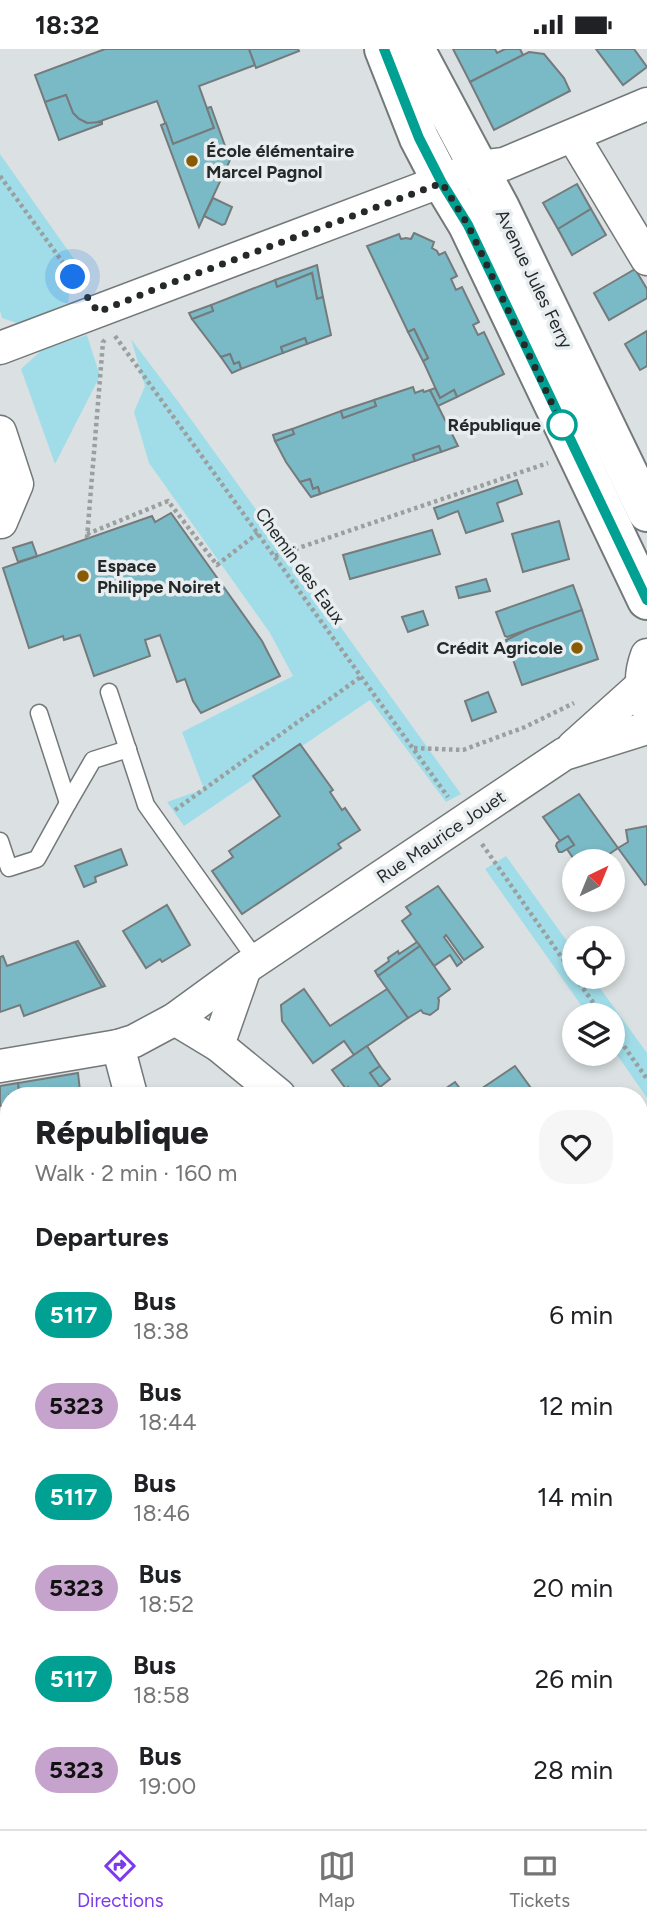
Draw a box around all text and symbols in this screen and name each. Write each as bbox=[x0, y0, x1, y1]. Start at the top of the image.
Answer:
text: 18:32 bbox=[35, 9, 99, 41]
place label: École élémentaire Marcel Pagnol bbox=[206, 140, 354, 183]
marker: École élémentaire Marcel Pagnol bbox=[184, 153, 200, 169]
street label: Avenue Jules Ferry bbox=[491, 206, 578, 353]
your location bbox=[55, 259, 90, 294]
marker: République bbox=[547, 410, 577, 440]
place label: République bbox=[448, 414, 541, 436]
street label: Chemin des Eaux bbox=[250, 504, 350, 629]
place label: Espace Philippe Noiret bbox=[97, 555, 221, 598]
marker: Espace Philippe Noiret bbox=[75, 568, 91, 584]
place label: Crédit Agricole bbox=[436, 637, 563, 659]
marker: Crédit Agricole bbox=[569, 640, 585, 656]
street label: Rue Maurice Jouet bbox=[372, 786, 510, 888]
north arrow bbox=[562, 849, 625, 912]
map controls bbox=[562, 849, 625, 1066]
button: locate bbox=[562, 926, 625, 989]
button: layers bbox=[562, 1003, 625, 1066]
button: heart bbox=[539, 1110, 613, 1184]
text: République bbox=[35, 1113, 209, 1152]
text: Walk · 2 min · 160 m bbox=[35, 1159, 237, 1187]
text: Departures bbox=[35, 1221, 169, 1253]
text: Bus bbox=[133, 1285, 176, 1317]
text: 6 min bbox=[549, 1299, 613, 1331]
text: 5117 bbox=[50, 1300, 97, 1329]
text: 18:38 bbox=[133, 1317, 189, 1345]
text: Bus bbox=[139, 1376, 181, 1408]
text: 12 min bbox=[539, 1390, 613, 1422]
text: 5323 bbox=[49, 1391, 104, 1420]
text: 18:44 bbox=[139, 1408, 197, 1436]
text: Bus bbox=[133, 1467, 176, 1499]
text: 14 min bbox=[537, 1481, 613, 1513]
text: 5117 bbox=[50, 1482, 97, 1511]
text: 18:46 bbox=[133, 1499, 190, 1527]
text: Bus bbox=[139, 1558, 181, 1590]
text: 20 min bbox=[533, 1572, 613, 1604]
text: 5323 bbox=[49, 1573, 104, 1602]
text: 18:52 bbox=[139, 1590, 194, 1618]
text: Bus bbox=[133, 1649, 176, 1681]
text: 26 min bbox=[535, 1663, 613, 1695]
text: 5117 bbox=[50, 1664, 97, 1693]
text: 18:58 bbox=[133, 1681, 190, 1709]
text: Bus bbox=[139, 1740, 181, 1772]
text: 28 min bbox=[533, 1754, 613, 1786]
text: 5323 bbox=[49, 1755, 104, 1784]
text: 19:00 bbox=[139, 1772, 196, 1800]
tab: Directions bbox=[77, 1847, 164, 1912]
tab: Map bbox=[318, 1847, 356, 1912]
tab: Tickets bbox=[509, 1847, 570, 1912]

